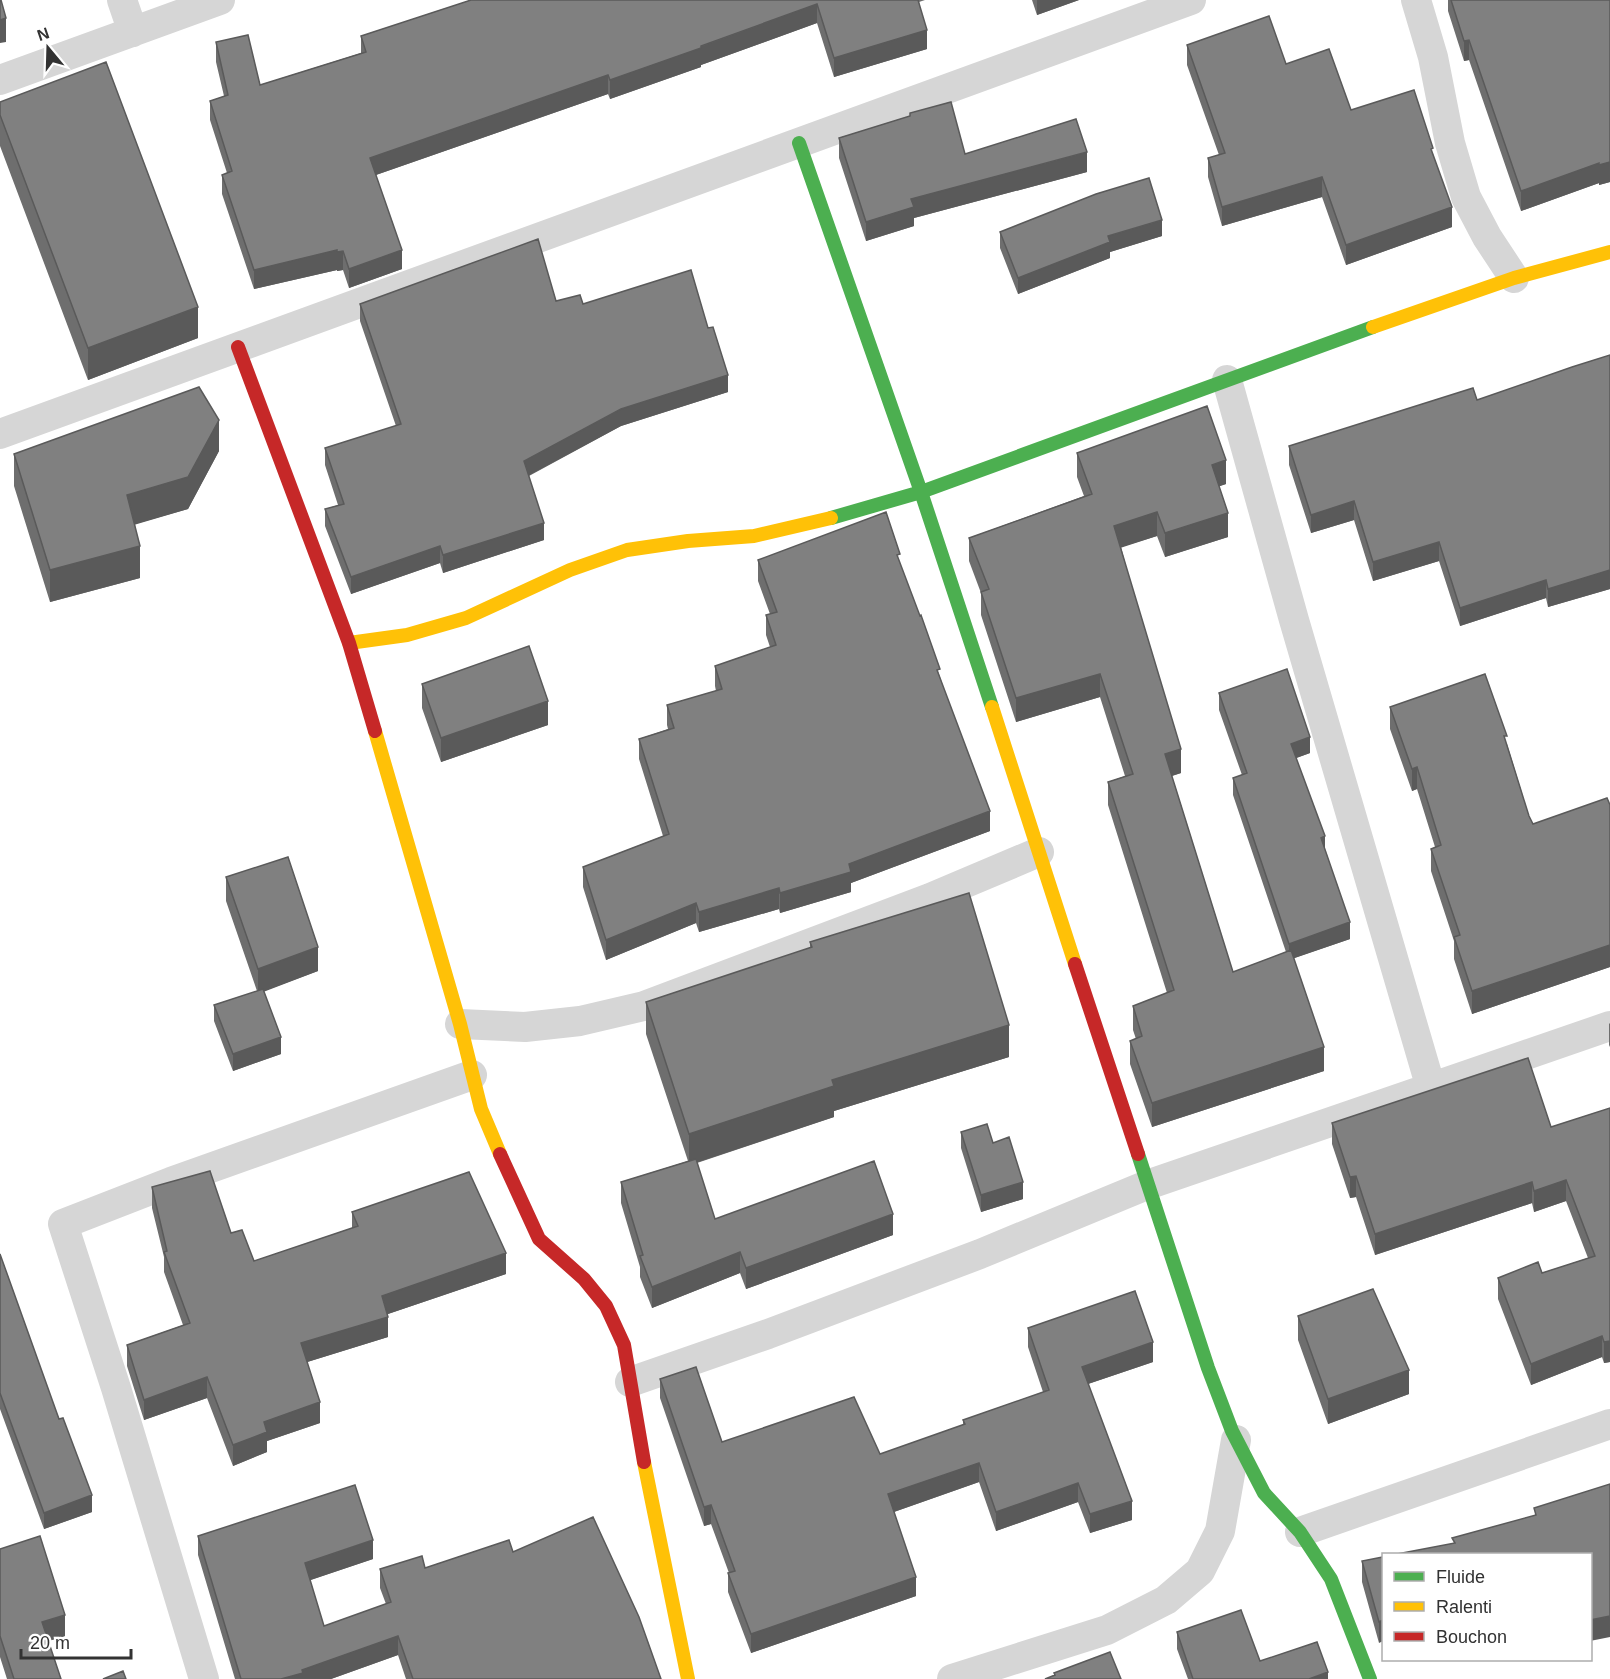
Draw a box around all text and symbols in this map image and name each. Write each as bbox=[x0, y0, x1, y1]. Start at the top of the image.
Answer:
north arrow bbox=[18, 18, 78, 78]
text: N bbox=[35, 24, 52, 44]
legend bbox=[1382, 1553, 1592, 1661]
text: Fluide bbox=[1436, 1567, 1485, 1587]
text: Ralenti bbox=[1436, 1597, 1492, 1617]
scale bar bbox=[21, 1622, 130, 1660]
text: Bouchon bbox=[1436, 1627, 1507, 1647]
text: 20 m bbox=[30, 1633, 70, 1653]

